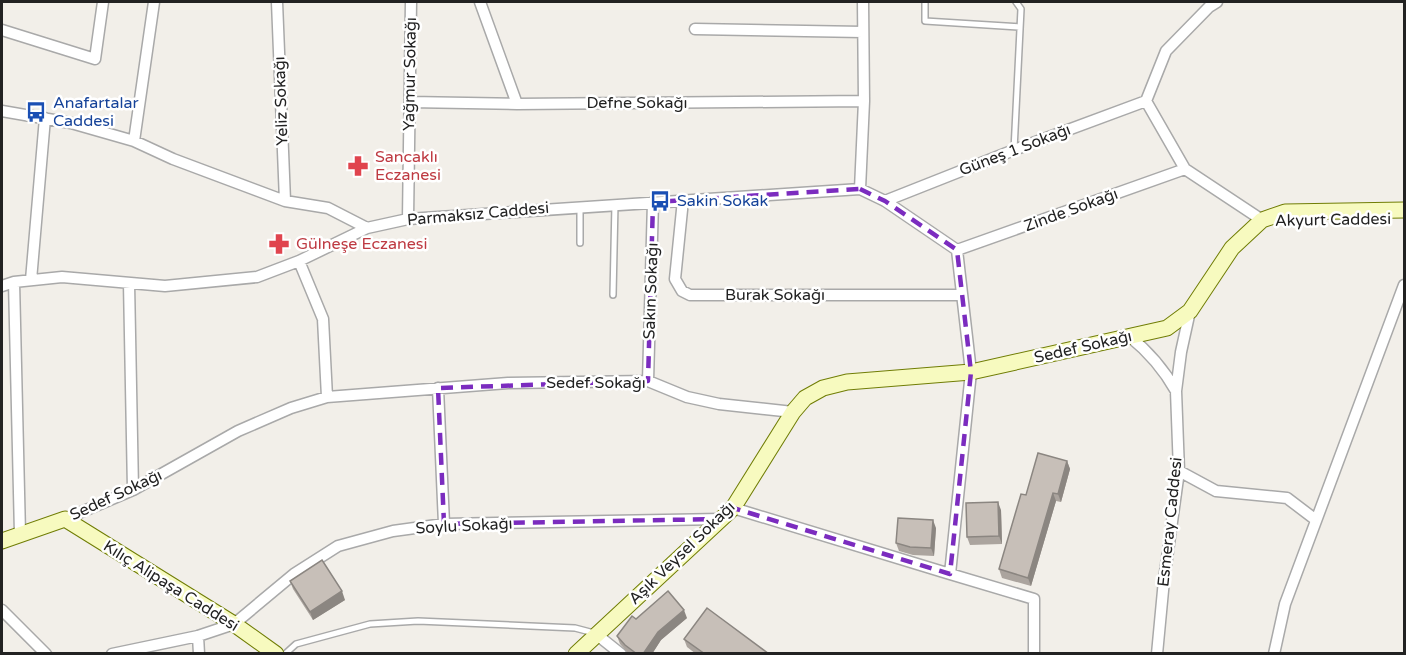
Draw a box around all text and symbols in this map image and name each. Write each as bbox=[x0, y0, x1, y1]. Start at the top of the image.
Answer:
street label: Yağmur Sokağı bbox=[399, 17, 421, 131]
street label: Yeliz Sokağı bbox=[269, 56, 293, 146]
place label: Anafartalar Caddesi bbox=[53, 93, 139, 131]
street label: Defne Sokağı bbox=[586, 93, 688, 113]
bus stop icon: Anafartalar Caddesi bbox=[24, 100, 48, 124]
street label: Güneş 1 Sokağı bbox=[956, 120, 1074, 180]
place label: Sancaklı Eczanesi bbox=[375, 147, 441, 185]
pharmacy icon: Sancaklı Eczanesi bbox=[346, 154, 370, 178]
street label: Zinde Sokağı bbox=[1021, 184, 1121, 236]
bus stop icon: Sakin Sokak bbox=[648, 189, 672, 213]
place label: Sakin Sokak bbox=[677, 191, 769, 211]
street label: Parmaksız Caddesi bbox=[406, 198, 550, 230]
street label: Akyurt Caddesi bbox=[1275, 209, 1391, 231]
pharmacy icon: Gülneşe Eczanesi bbox=[267, 232, 291, 256]
place label: Gülneşe Eczanesi bbox=[296, 234, 427, 254]
street label: Sakın Sokağı bbox=[639, 242, 663, 340]
street label: Burak Sokağı bbox=[725, 285, 825, 305]
street label: Sedef Sokağı bbox=[1032, 326, 1134, 368]
street label: Sedef Sokağı bbox=[546, 373, 646, 393]
street label: Esmeray Caddesi bbox=[1153, 456, 1187, 588]
street label: Sedef Sokağı bbox=[67, 465, 165, 525]
street label: Aşık Veysel Sokağı bbox=[625, 497, 739, 609]
street label: Soylu Sokağı bbox=[415, 513, 513, 539]
street label: Kılıç Alipaşa Caddesi bbox=[100, 536, 242, 636]

